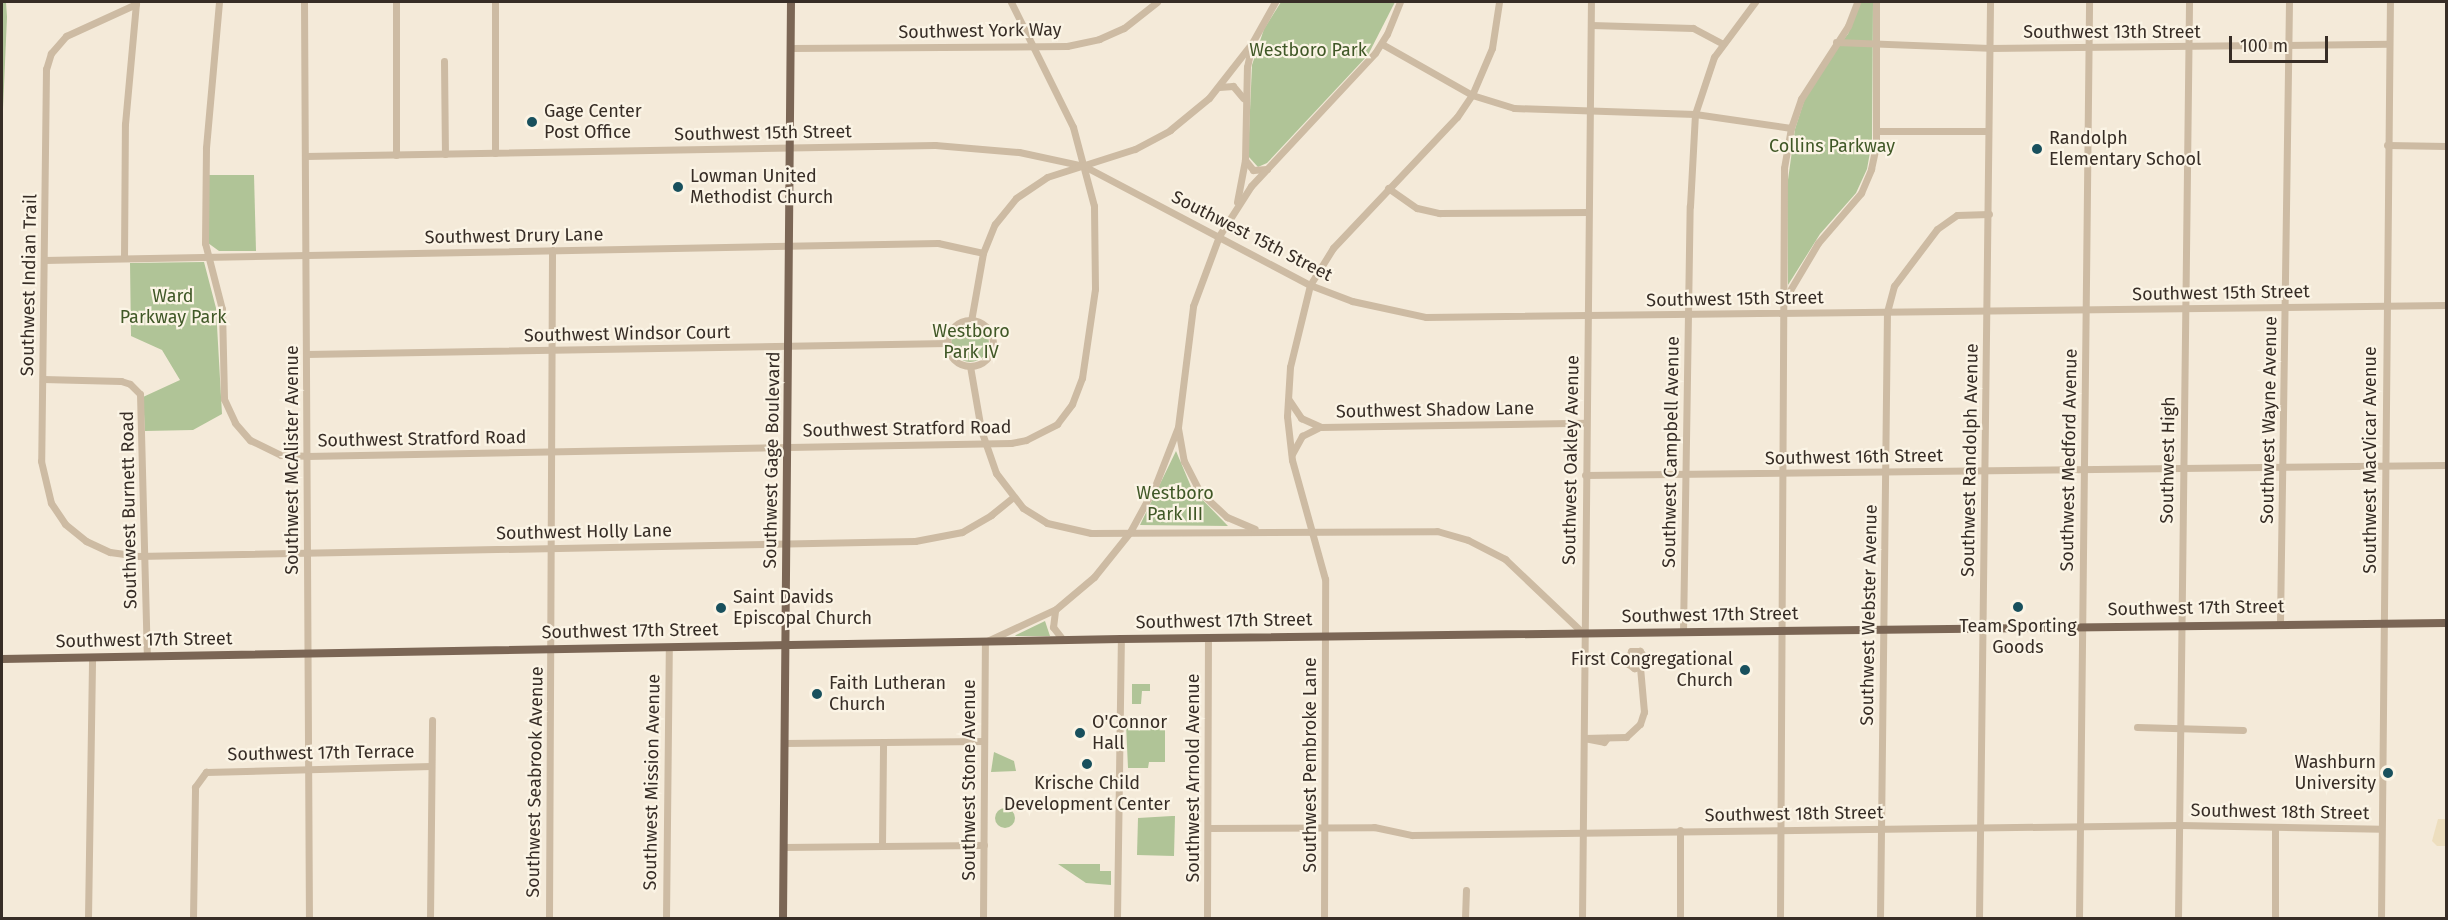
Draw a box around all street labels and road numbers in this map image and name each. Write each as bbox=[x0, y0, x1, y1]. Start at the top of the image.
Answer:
street label: Southwest York Way bbox=[898, 19, 1062, 43]
street label: Southwest 13th Street bbox=[2023, 21, 2201, 43]
street label: Southwest 15th Street bbox=[674, 121, 852, 145]
street label: Southwest 15th Street bbox=[1168, 186, 1336, 286]
street label: Southwest Indian Trail bbox=[17, 194, 41, 376]
street label: Southwest Drury Lane bbox=[424, 224, 604, 248]
street label: Southwest 15th Street bbox=[2132, 281, 2310, 305]
street label: Southwest 15th Street bbox=[1646, 287, 1824, 311]
street label: Southwest Wayne Avenue bbox=[2256, 316, 2282, 524]
street label: Southwest Windsor Court bbox=[524, 321, 730, 347]
street label: Southwest Campbell Avenue bbox=[1658, 336, 1684, 568]
street label: Southwest Randolph Avenue bbox=[1957, 343, 1983, 577]
street label: Southwest McAlister Avenue bbox=[281, 345, 303, 575]
street label: Southwest MacVicar Avenue bbox=[2359, 346, 2381, 574]
street label: Southwest Medford Avenue bbox=[2056, 348, 2082, 572]
street label: Southwest Gage Boulevard bbox=[759, 351, 785, 569]
street label: Southwest Oakley Avenue bbox=[1558, 355, 1584, 565]
street label: Southwest High bbox=[2156, 396, 2180, 524]
street label: Southwest Shadow Lane bbox=[1336, 397, 1534, 423]
street label: Southwest Burnett Road bbox=[116, 411, 142, 609]
street label: Southwest Stratford Road bbox=[802, 416, 1012, 442]
street label: Southwest Stratford Road bbox=[317, 426, 527, 452]
street label: Southwest 16th Street bbox=[1765, 445, 1943, 469]
street label: Southwest Webster Avenue bbox=[1856, 504, 1882, 726]
street label: Southwest Holly Lane bbox=[496, 520, 672, 544]
street label: Southwest 17th Street bbox=[2107, 596, 2285, 620]
street label: Southwest 17th Street bbox=[1621, 603, 1799, 627]
street label: Southwest 17th Street bbox=[1135, 609, 1313, 633]
street label: Southwest 17th Street bbox=[541, 619, 719, 643]
street label: Southwest 17th Street bbox=[55, 628, 233, 652]
street label: Southwest Pembroke Lane bbox=[1299, 657, 1321, 873]
street label: Southwest Seabrook Avenue bbox=[522, 666, 548, 898]
street label: Southwest Arnold Avenue bbox=[1182, 673, 1204, 883]
street label: Southwest Mission Avenue bbox=[639, 674, 665, 890]
street label: Southwest Stone Avenue bbox=[958, 679, 980, 881]
street label: Southwest 17th Terrace bbox=[227, 741, 415, 765]
street label: Southwest 18th Street bbox=[2191, 800, 2369, 824]
street label: Southwest 18th Street bbox=[1705, 802, 1883, 826]

